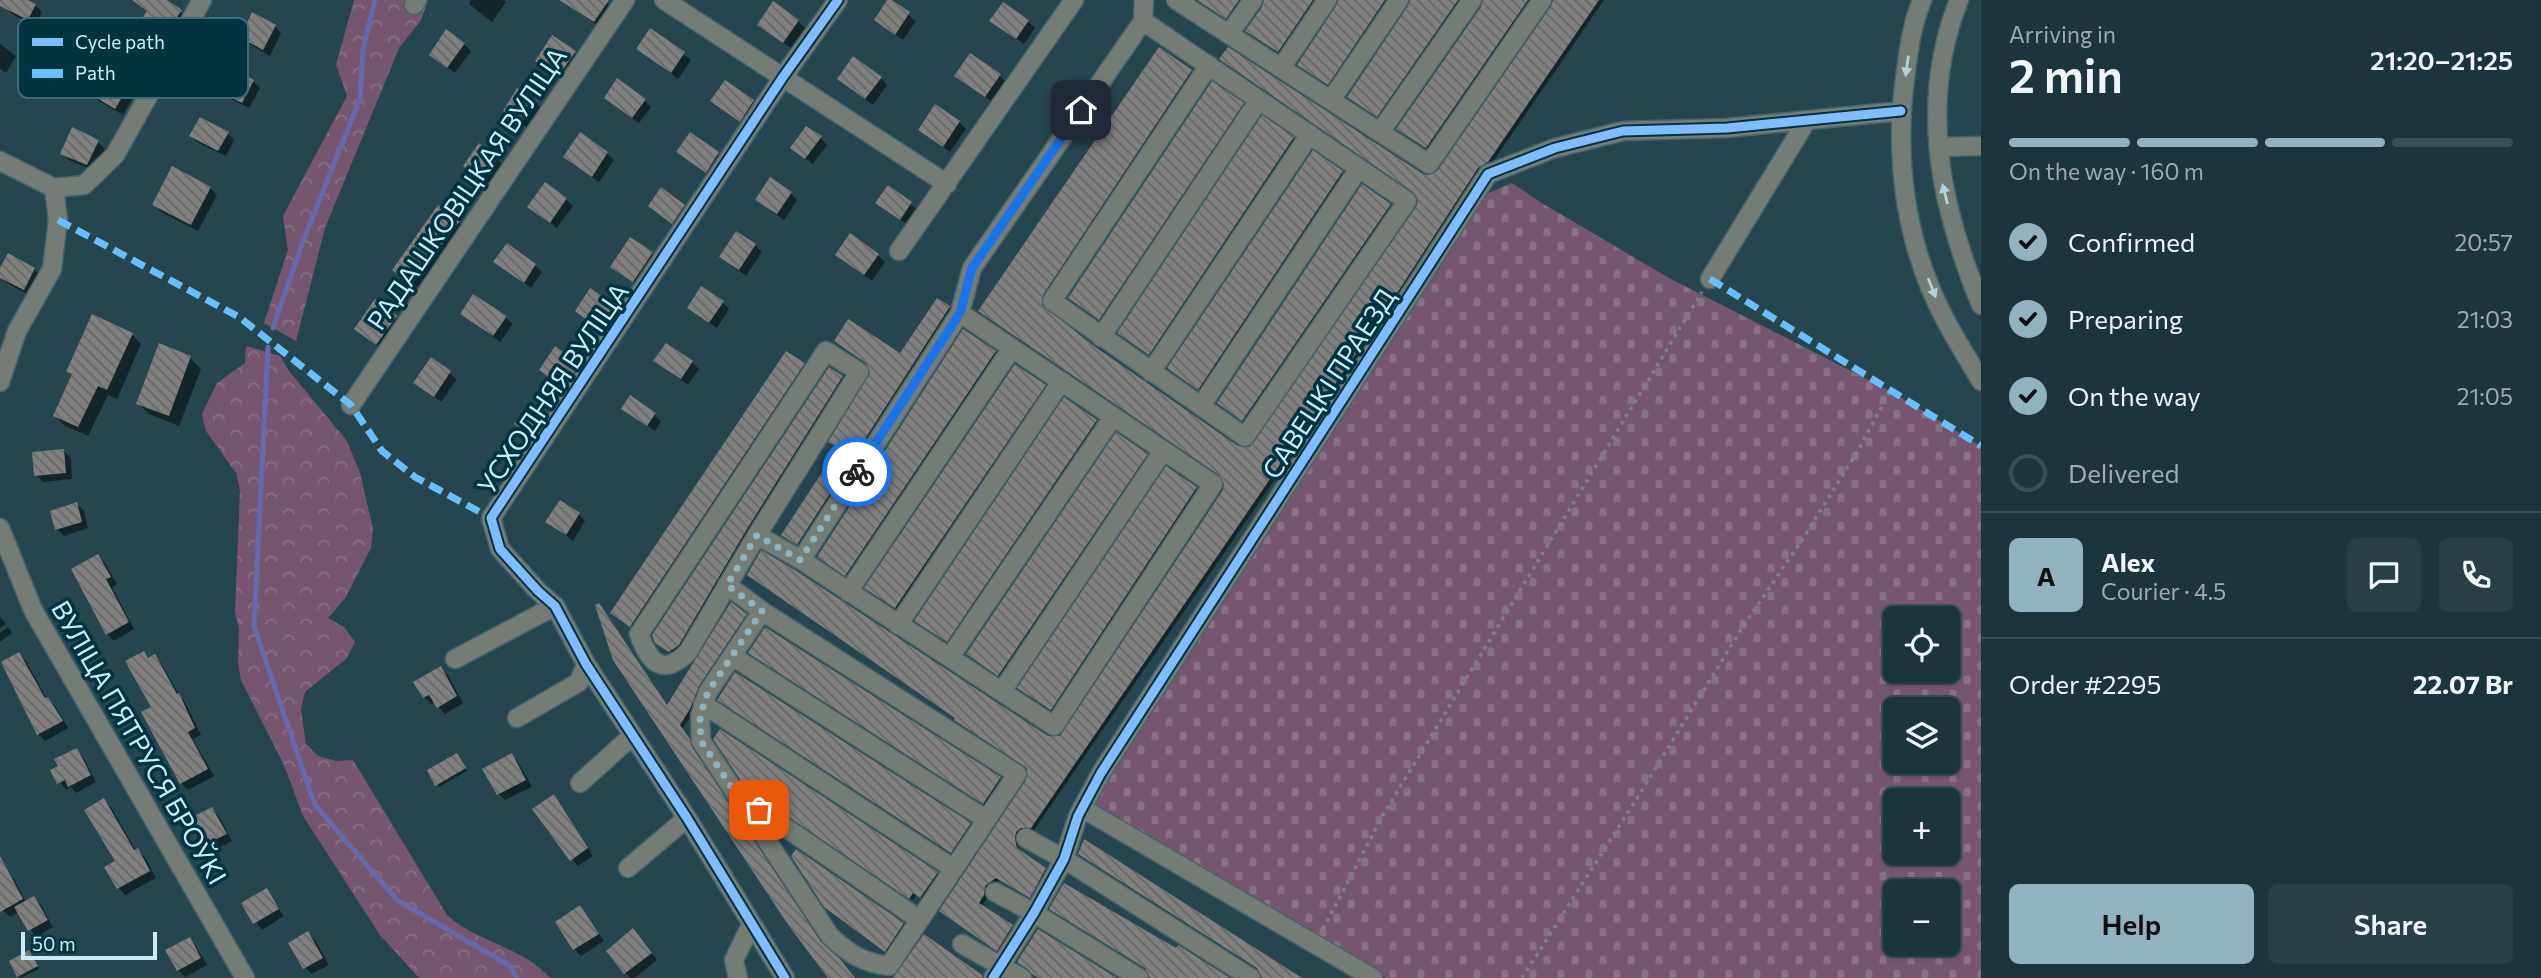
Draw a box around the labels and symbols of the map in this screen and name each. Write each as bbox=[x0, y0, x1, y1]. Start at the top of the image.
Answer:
legend bbox=[18, 18, 248, 98]
text: Cycle path bbox=[75, 30, 165, 53]
street label: РАДАШКОВІЦКАЯ ВУЛІЦА bbox=[360, 41, 572, 335]
one-way arrow bbox=[1901, 55, 1912, 77]
text: Path bbox=[75, 61, 116, 84]
pin bbox=[1051, 80, 1111, 140]
one-way arrow bbox=[1939, 183, 1950, 205]
street label: УСХОДНЯЯ ВУЛІЦА bbox=[470, 277, 634, 499]
one-way arrow bbox=[1927, 278, 1938, 299]
street label: САВЕЦКІ ПРАЕЗД bbox=[1255, 282, 1401, 484]
courier bbox=[822, 437, 892, 507]
street label: ВУЛІЦА ПЯТРУСЯ БРОЎКІ bbox=[46, 595, 234, 889]
pin bbox=[729, 780, 789, 840]
scale bar bbox=[21, 929, 158, 961]

